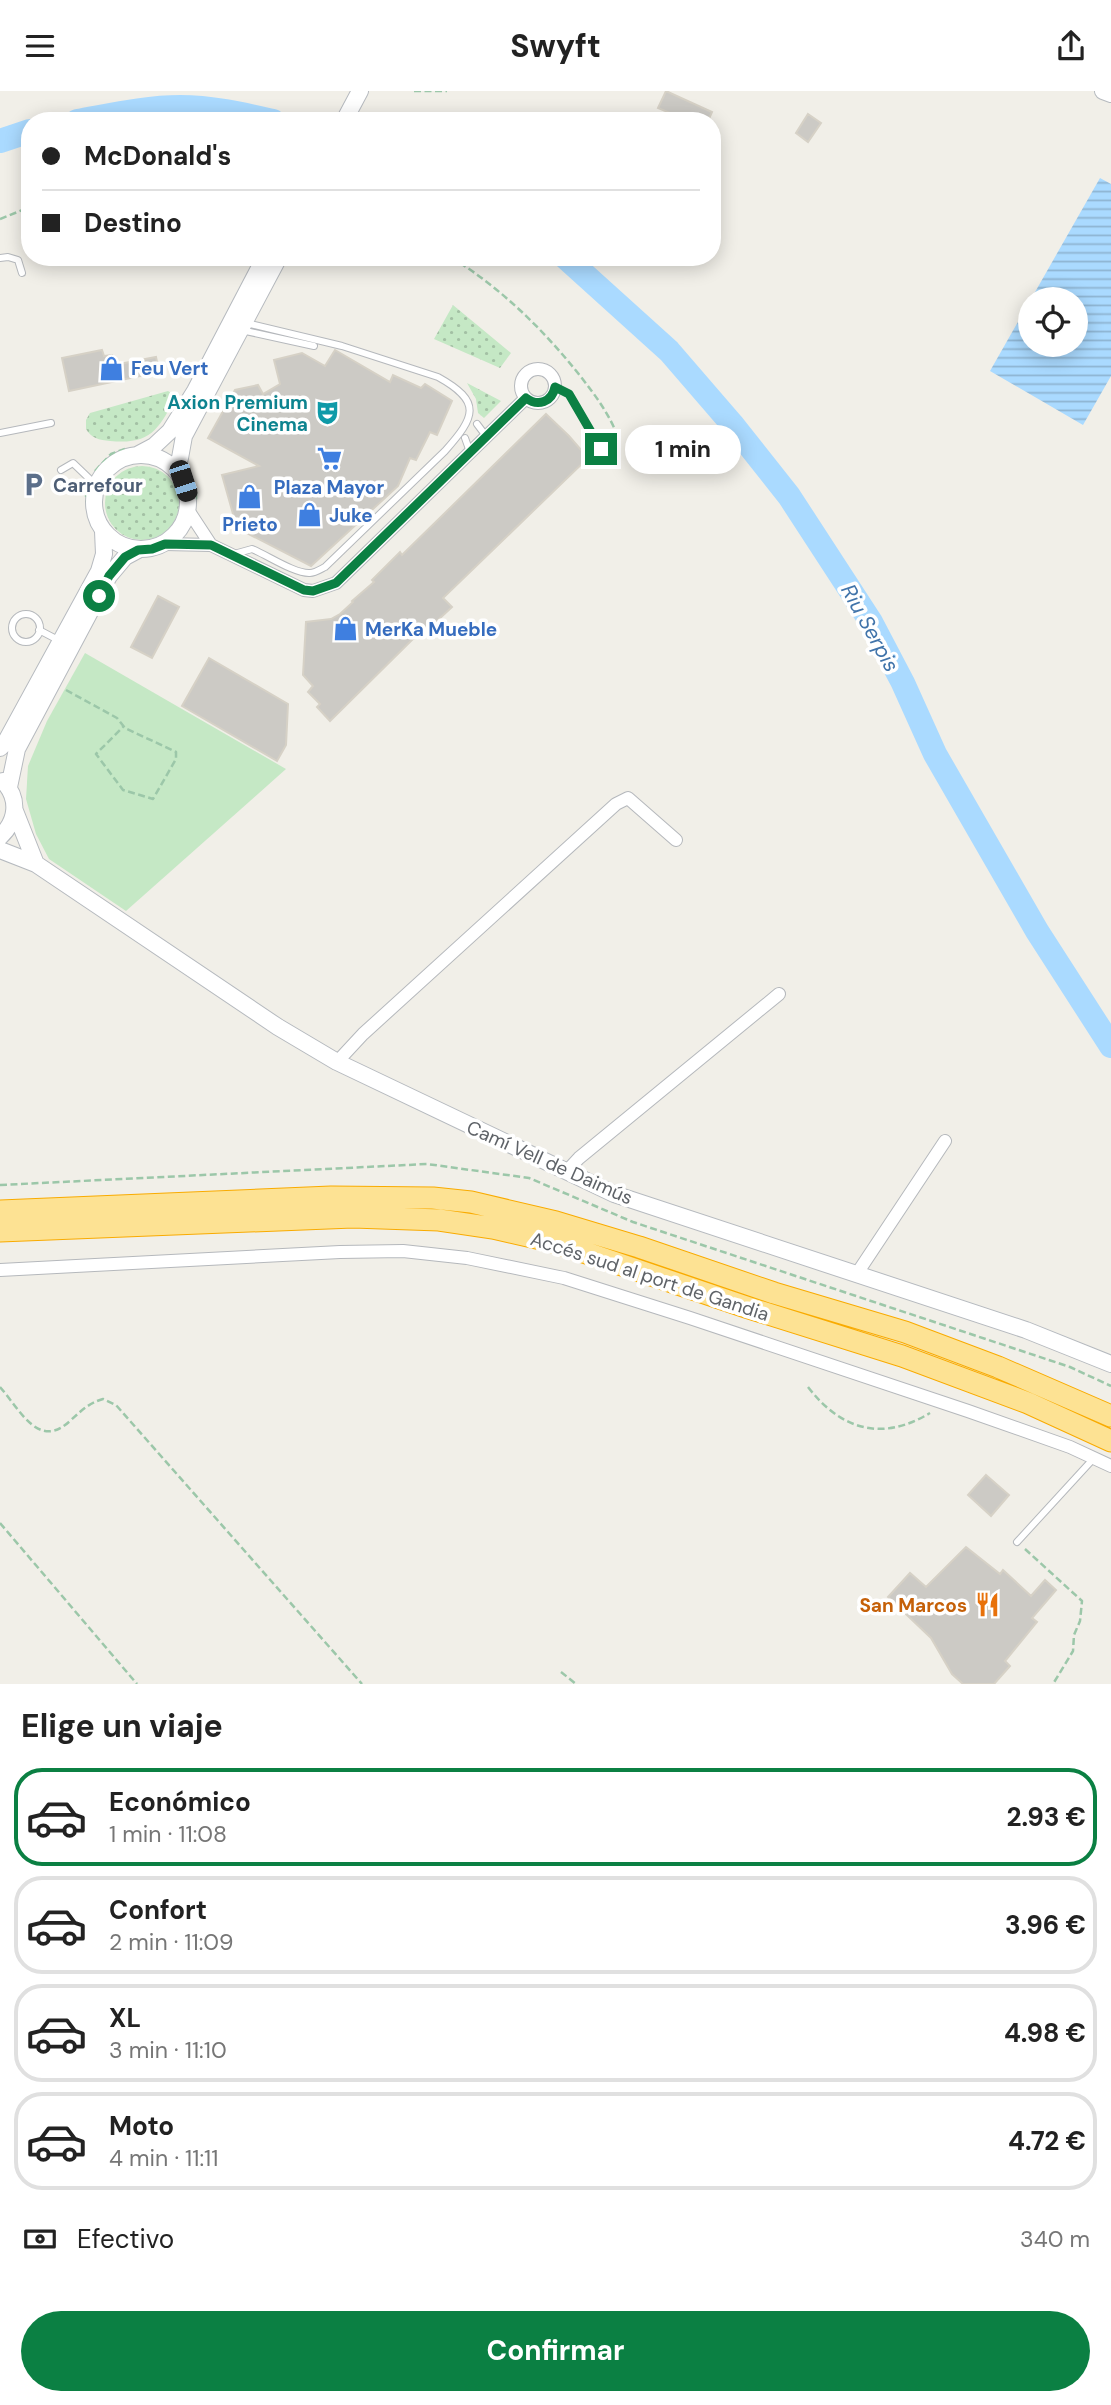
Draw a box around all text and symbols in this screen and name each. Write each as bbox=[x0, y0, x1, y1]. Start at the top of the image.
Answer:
text: Swyft bbox=[510, 25, 601, 67]
icon: menu bbox=[21, 27, 59, 65]
icon: share bbox=[1052, 27, 1090, 65]
text: McDonald's bbox=[84, 139, 231, 173]
text: Destino bbox=[84, 206, 182, 240]
map controls bbox=[1018, 287, 1088, 357]
button: locate bbox=[1018, 287, 1088, 357]
shop icon: Feu Vert bbox=[97, 354, 125, 382]
place label: Feu Vert bbox=[131, 356, 208, 381]
place label: Axion Premium Cinema bbox=[167, 390, 308, 437]
theatre icon: Axion Premium Cinema bbox=[314, 399, 342, 427]
callout: 1 min bbox=[626, 425, 741, 473]
route end bbox=[585, 433, 617, 465]
text: 1 min bbox=[655, 434, 711, 464]
supermarket icon: Plaza Mayor bbox=[315, 445, 343, 473]
car bbox=[167, 458, 200, 504]
parking icon: Carrefour bbox=[19, 471, 47, 499]
place label: Carrefour bbox=[53, 473, 143, 498]
place label: Plaza Mayor bbox=[274, 475, 384, 500]
shop icon: Prieto bbox=[236, 482, 264, 510]
shop icon: Juke bbox=[295, 501, 323, 529]
place label: Juke bbox=[329, 503, 373, 528]
place label: Prieto bbox=[222, 512, 278, 537]
water label: Riu Serpis bbox=[834, 579, 906, 677]
route start bbox=[83, 580, 115, 612]
shop icon: MerKa Mueble bbox=[331, 615, 359, 643]
place label: MerKa Mueble bbox=[365, 617, 497, 642]
street label: Camí Vell de Daimús bbox=[463, 1115, 637, 1210]
street label: Accés sud al port de Gandia bbox=[528, 1226, 772, 1327]
restaurant icon: San Marcos bbox=[973, 1591, 1001, 1619]
place label: San Marcos bbox=[859, 1593, 967, 1618]
text: Elige un viaje bbox=[21, 1705, 223, 1747]
text: Económico bbox=[109, 1785, 251, 1819]
icon: car bbox=[25, 1786, 88, 1849]
text: 2.93 € bbox=[1007, 1800, 1086, 1834]
text: 1 min · 11:08 bbox=[109, 1819, 227, 1849]
text: Confort bbox=[109, 1893, 207, 1927]
icon: car bbox=[25, 1894, 88, 1957]
text: 3.96 € bbox=[1005, 1908, 1086, 1942]
text: 2 min · 11:09 bbox=[109, 1927, 234, 1957]
text: XL bbox=[109, 2001, 141, 2035]
icon: car bbox=[25, 2002, 88, 2065]
text: 4.98 € bbox=[1004, 2016, 1086, 2050]
text: 3 min · 11:10 bbox=[109, 2035, 227, 2065]
text: Moto bbox=[109, 2109, 174, 2143]
icon: car bbox=[25, 2110, 88, 2173]
text: 4.72 € bbox=[1008, 2124, 1086, 2158]
text: 4 min · 11:11 bbox=[109, 2143, 218, 2173]
icon: cash bbox=[21, 2220, 59, 2258]
text: Efectivo bbox=[77, 2222, 174, 2256]
text: 340 m bbox=[1020, 2224, 1090, 2254]
button: Confirmar bbox=[21, 2311, 1090, 2391]

